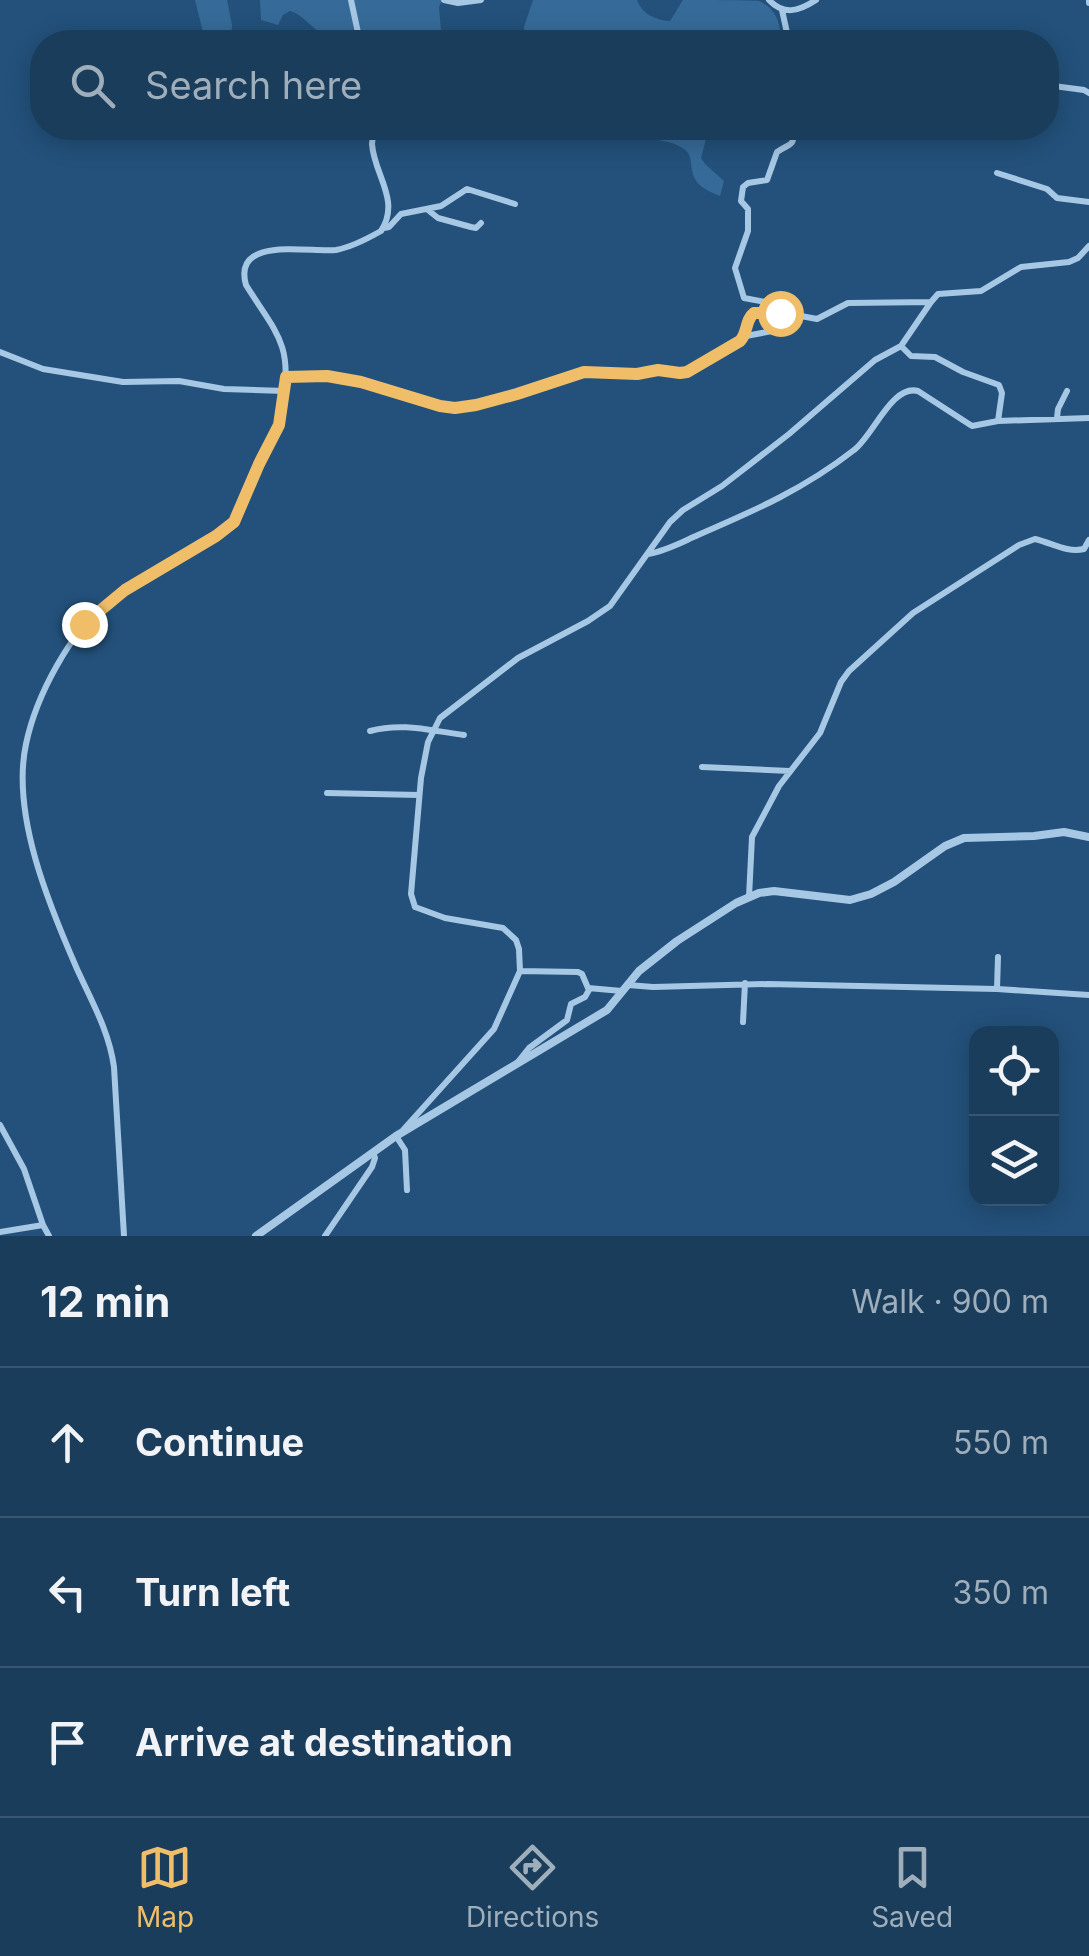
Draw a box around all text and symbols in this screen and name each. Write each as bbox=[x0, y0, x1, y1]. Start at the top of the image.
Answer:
search box bbox=[30, 30, 1059, 140]
icon: search bbox=[65, 58, 120, 113]
text: Search here bbox=[145, 62, 362, 108]
route start bbox=[758, 291, 804, 337]
route end bbox=[62, 602, 108, 648]
map controls bbox=[969, 1026, 1059, 1206]
button: locate bbox=[969, 1026, 1059, 1116]
button: layers bbox=[969, 1116, 1059, 1206]
text: 12 min bbox=[40, 1276, 170, 1327]
text: Walk · 900 m bbox=[851, 1282, 1049, 1321]
icon: ahead bbox=[40, 1415, 95, 1470]
text: Continue bbox=[135, 1419, 304, 1465]
text: 550 m bbox=[953, 1423, 1049, 1462]
icon: left bbox=[40, 1565, 95, 1620]
text: Turn left bbox=[135, 1569, 290, 1615]
text: 350 m bbox=[953, 1573, 1049, 1612]
icon: arrive bbox=[40, 1715, 95, 1770]
text: Arrive at destination bbox=[135, 1719, 513, 1765]
tab: Map bbox=[136, 1840, 194, 1934]
tab: Directions bbox=[466, 1840, 599, 1934]
tab: Saved bbox=[871, 1840, 953, 1934]

